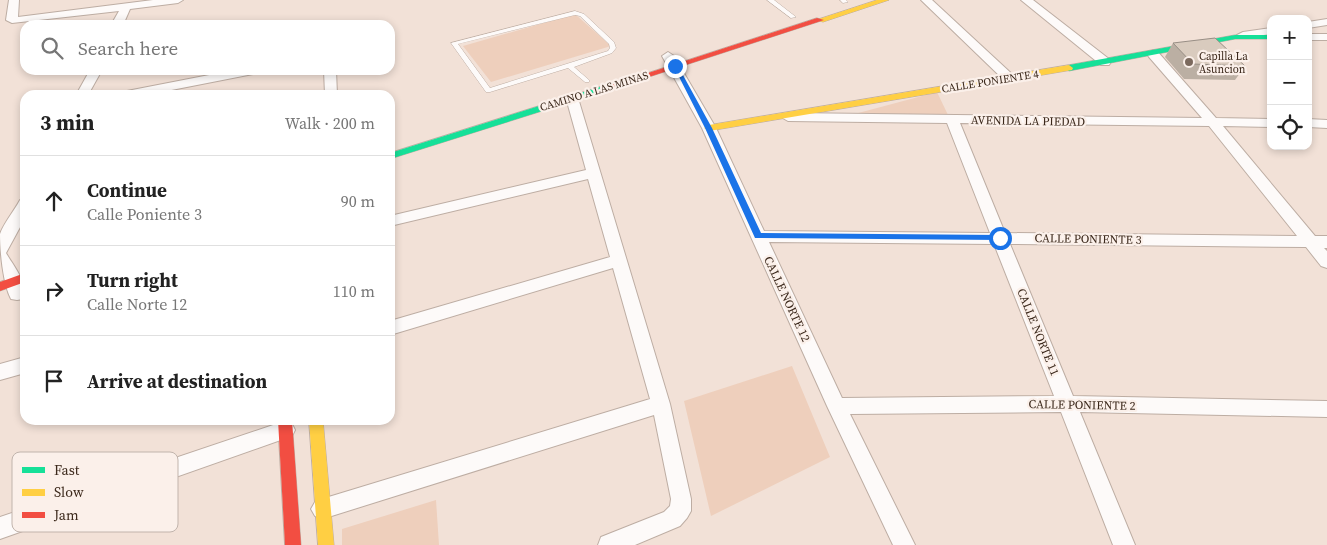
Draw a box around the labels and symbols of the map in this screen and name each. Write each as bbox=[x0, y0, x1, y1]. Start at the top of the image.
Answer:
place label: Capilla La Asuncion bbox=[1199, 49, 1248, 77]
route end bbox=[664, 55, 687, 78]
marker: Capilla La Asuncion bbox=[1183, 56, 1195, 68]
street label: CALLE PONIENTE 4 bbox=[940, 66, 1040, 97]
street label: CAMINO A LAS MINAS bbox=[538, 68, 651, 115]
street label: AVENIDA LA PIEDAD bbox=[971, 112, 1085, 130]
route start bbox=[989, 227, 1012, 250]
street label: CALLE PONIENTE 3 bbox=[1034, 230, 1142, 248]
street label: CALLE NORTE 12 bbox=[760, 254, 814, 344]
street label: CALLE NORTE 11 bbox=[1013, 286, 1063, 378]
street label: CALLE PONIENTE 2 bbox=[1028, 396, 1136, 414]
legend bbox=[12, 452, 178, 532]
text: Fast bbox=[54, 460, 80, 480]
text: Slow bbox=[54, 482, 84, 502]
text: Jam bbox=[53, 505, 79, 525]

